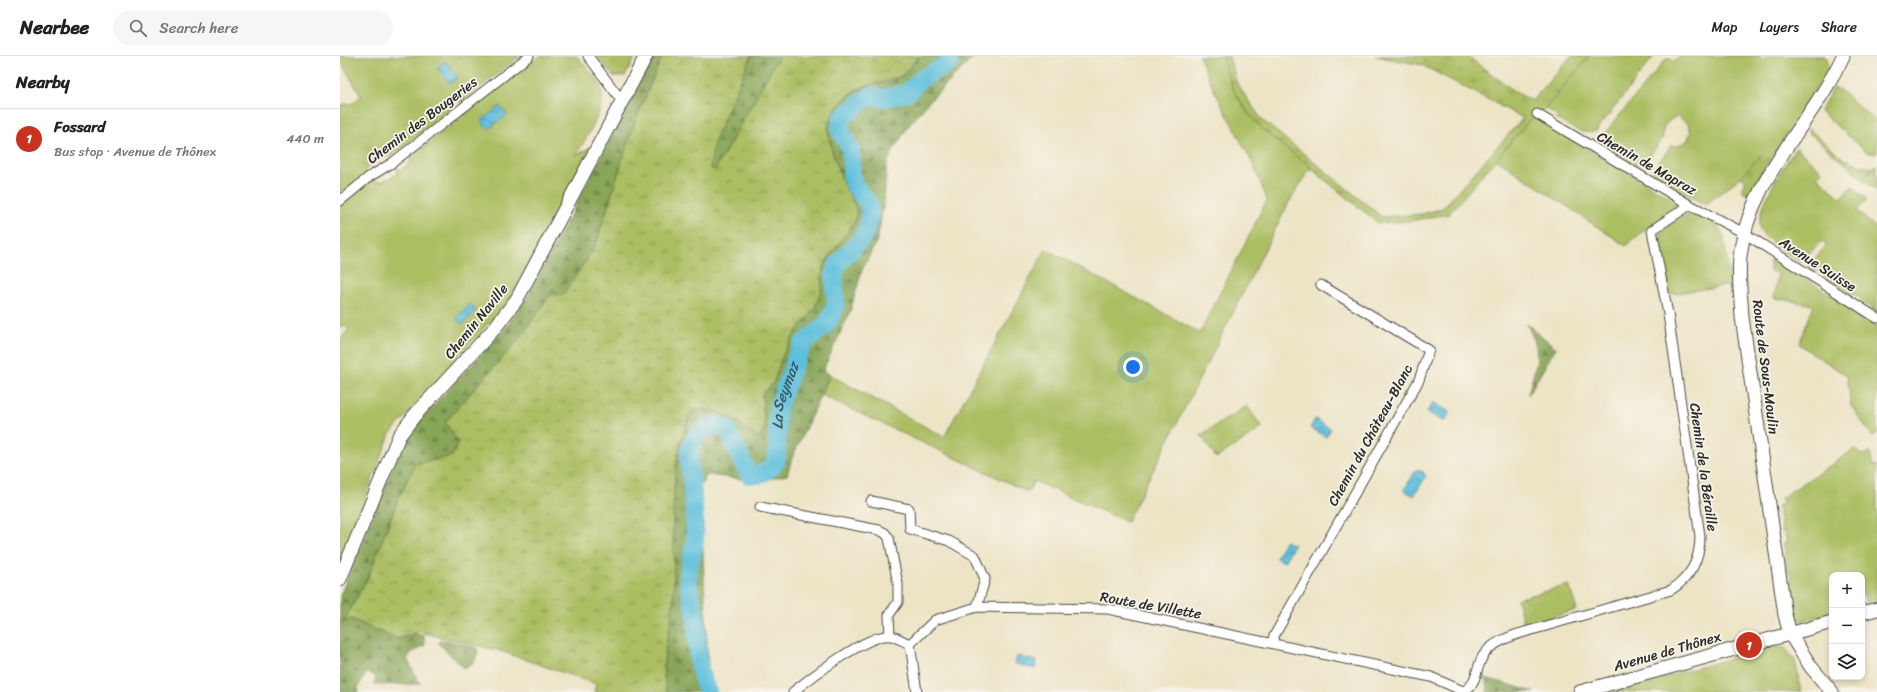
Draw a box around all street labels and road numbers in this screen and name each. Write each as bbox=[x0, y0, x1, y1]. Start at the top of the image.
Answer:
street label: Chemin des Bougeries bbox=[361, 70, 484, 171]
street label: Chemin de Mapraz bbox=[1592, 125, 1702, 202]
street label: Avenue Suisse bbox=[1773, 229, 1862, 299]
street label: Chemin Naville bbox=[438, 278, 515, 365]
street label: Route de Sous-Moulin bbox=[1745, 298, 1786, 436]
street label: Chemin du Château-Blanc bbox=[1321, 360, 1420, 511]
street label: Chemin de la Béraille bbox=[1682, 401, 1725, 533]
street label: Route de Villette bbox=[1098, 584, 1204, 627]
street label: Avenue de Thônex bbox=[1610, 624, 1725, 679]

